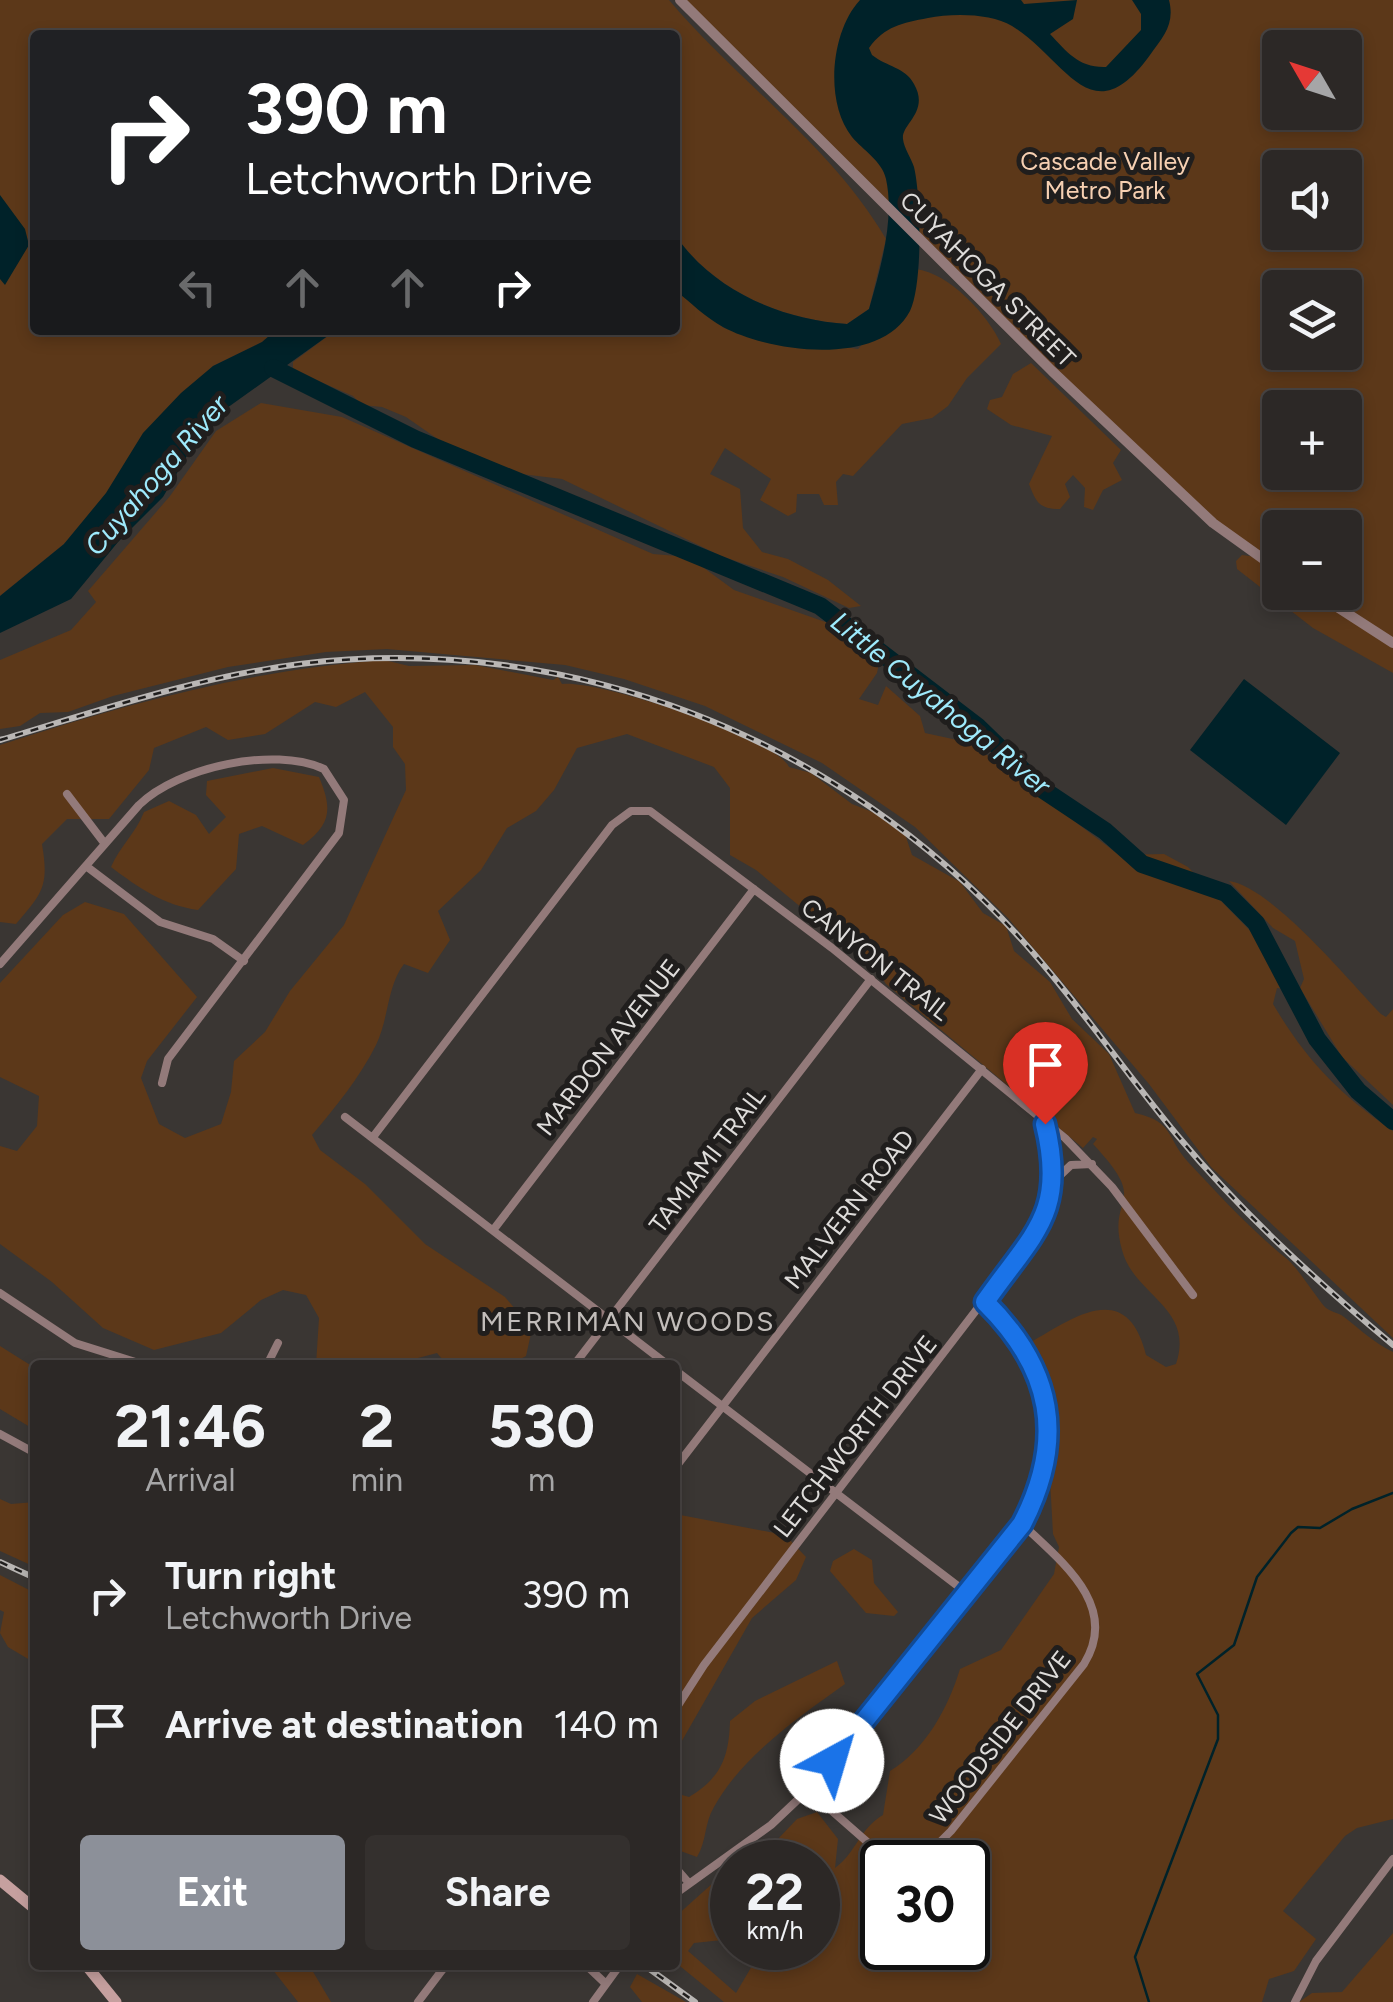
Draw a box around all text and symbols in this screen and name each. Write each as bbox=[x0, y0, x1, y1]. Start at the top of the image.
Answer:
north arrow bbox=[1262, 30, 1362, 130]
map controls bbox=[1262, 30, 1362, 610]
text: 390 m bbox=[245, 66, 448, 151]
icon: right bbox=[80, 70, 210, 200]
park label: Cascade Valley Metro Park bbox=[1020, 146, 1190, 205]
button: sound bbox=[1262, 150, 1362, 250]
text: Letchworth Drive bbox=[245, 151, 592, 205]
street label: CUYAHOGA STREET bbox=[894, 185, 1082, 373]
icon: left bbox=[170, 260, 225, 315]
icon: ahead bbox=[275, 260, 330, 315]
icon: ahead bbox=[380, 260, 435, 315]
icon: right bbox=[485, 260, 540, 315]
button: layers bbox=[1262, 270, 1362, 370]
water label: Cuyahoga River bbox=[77, 387, 236, 562]
button: + bbox=[1262, 390, 1362, 490]
button: − bbox=[1262, 510, 1362, 610]
water label: Little Cuyahoga River bbox=[824, 604, 1059, 803]
street label: CANYON TRAIL bbox=[796, 892, 956, 1026]
street label: MARDON AVENUE bbox=[530, 953, 686, 1141]
pin bbox=[1003, 1022, 1088, 1125]
icon: arrive bbox=[1018, 1037, 1073, 1092]
street label: TAMIAMI TRAIL bbox=[643, 1081, 771, 1239]
street label: MALVERN ROAD bbox=[778, 1124, 920, 1294]
district label: MERRIMAN WOODS bbox=[480, 1304, 776, 1338]
street label: LETCHWORTH DRIVE bbox=[767, 1329, 943, 1543]
text: 21:46 bbox=[115, 1390, 266, 1462]
text: 2 bbox=[360, 1390, 394, 1462]
text: 530 bbox=[488, 1390, 595, 1462]
text: Arrival bbox=[145, 1461, 235, 1499]
text: min bbox=[351, 1461, 403, 1499]
text: m bbox=[528, 1461, 555, 1499]
text: Turn right bbox=[165, 1553, 337, 1599]
icon: right bbox=[80, 1568, 135, 1623]
text: 390 m bbox=[522, 1572, 630, 1618]
text: Letchworth Drive bbox=[165, 1599, 412, 1637]
street label: WOODSIDE DRIVE bbox=[923, 1644, 1077, 1830]
icon: arrive bbox=[80, 1698, 135, 1753]
text: Arrive at destination bbox=[165, 1702, 523, 1748]
text: 140 m bbox=[553, 1702, 659, 1748]
position arrow bbox=[780, 1709, 884, 1813]
button: Exit bbox=[80, 1835, 345, 1950]
button: Share bbox=[365, 1835, 630, 1950]
speed limit sign: 30 bbox=[860, 1840, 990, 1970]
text: 22 bbox=[746, 1862, 804, 1923]
text: km/h bbox=[746, 1915, 804, 1945]

